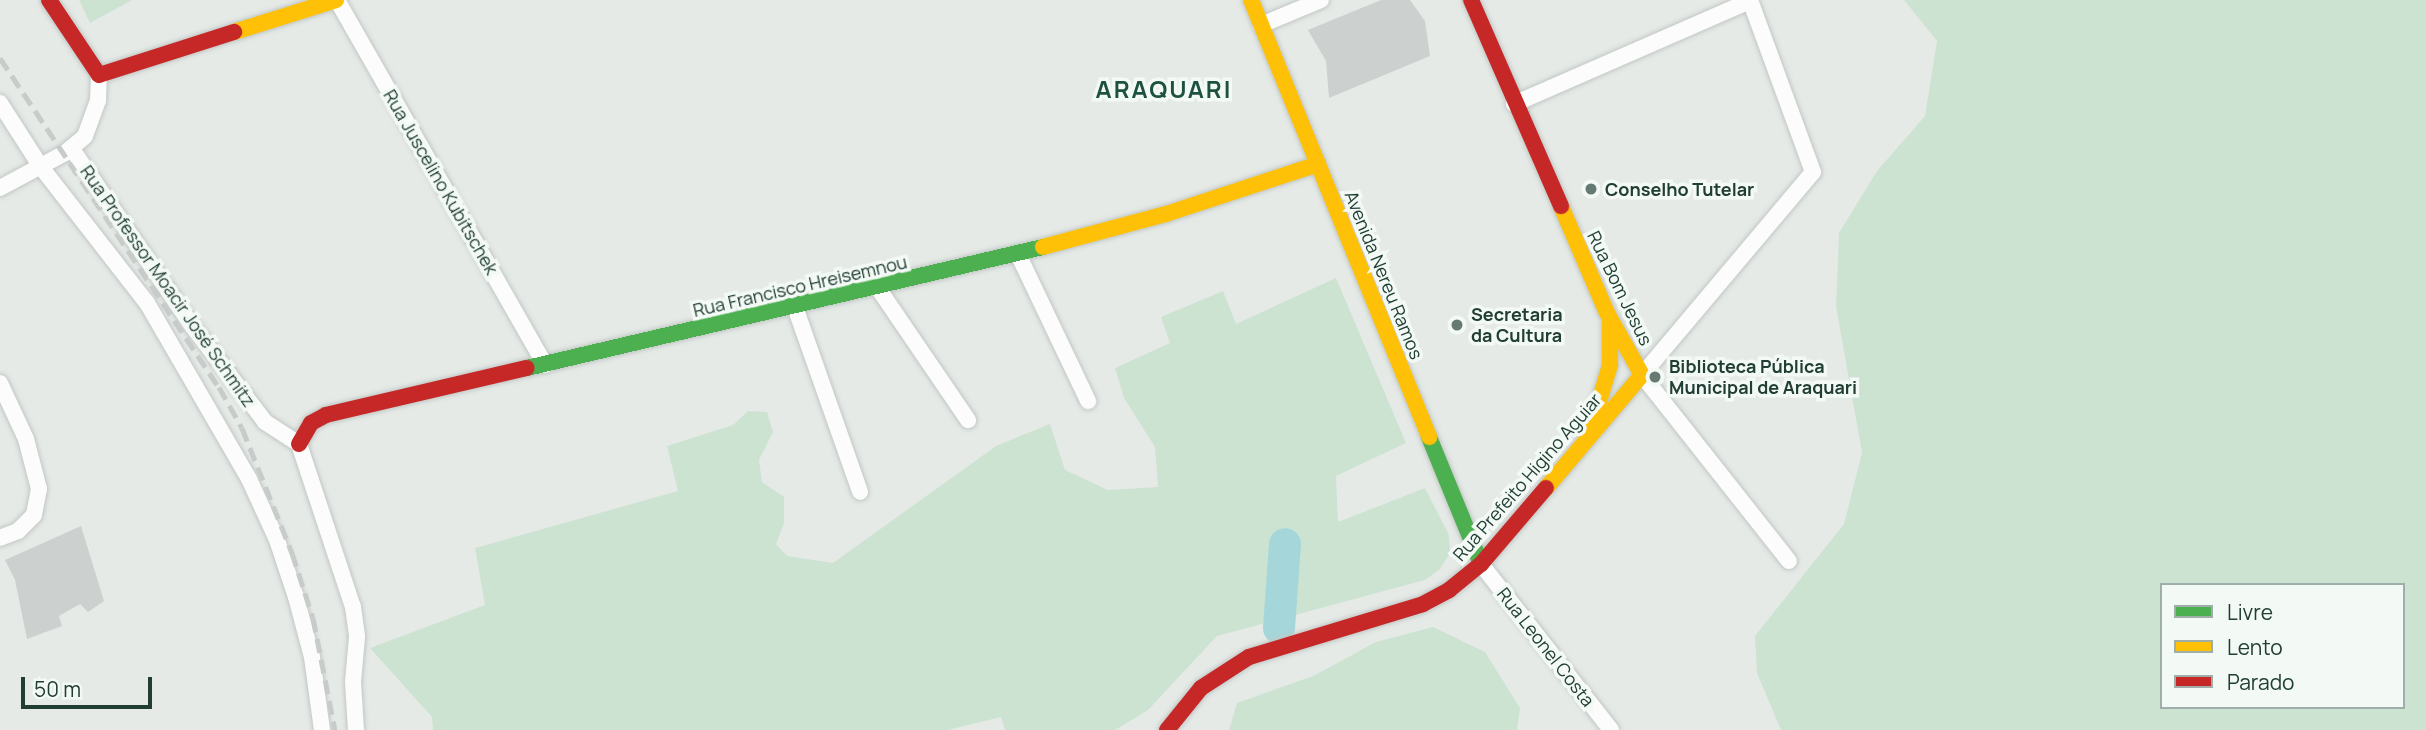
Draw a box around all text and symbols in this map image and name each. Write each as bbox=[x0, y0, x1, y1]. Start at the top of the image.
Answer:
district label: ARAQUARI bbox=[1097, 75, 1231, 103]
street label: Rua Juscelino Kubitschek bbox=[379, 86, 503, 278]
street label: Rua Professor Moacir José Schmitz bbox=[76, 161, 260, 411]
place label: Conselho Tutelar bbox=[1605, 178, 1754, 200]
marker: Conselho Tutelar bbox=[1583, 181, 1599, 197]
street label: Avenida Nereu Ramos bbox=[1340, 188, 1428, 362]
street label: Rua Bom Jesus bbox=[1583, 227, 1657, 349]
street label: Rua Francisco Hreisemnou bbox=[691, 251, 909, 321]
place label: Secretaria da Cultura bbox=[1471, 304, 1563, 346]
marker: Secretaria da Cultura bbox=[1449, 317, 1465, 333]
place label: Biblioteca Pública Municipal de Araquari bbox=[1669, 356, 1857, 398]
marker: Biblioteca Pública Municipal de Araquari bbox=[1647, 369, 1663, 385]
street label: Rua Prefeito Higino Aguiar bbox=[1448, 389, 1606, 565]
street label: Rua Leonel Costa bbox=[1493, 583, 1599, 711]
legend bbox=[2160, 583, 2405, 709]
text: Livre bbox=[2227, 598, 2273, 626]
text: Lento bbox=[2227, 633, 2283, 661]
scale bar bbox=[24, 664, 156, 708]
text: Parado bbox=[2227, 668, 2295, 696]
text: 50 m bbox=[34, 675, 81, 703]

